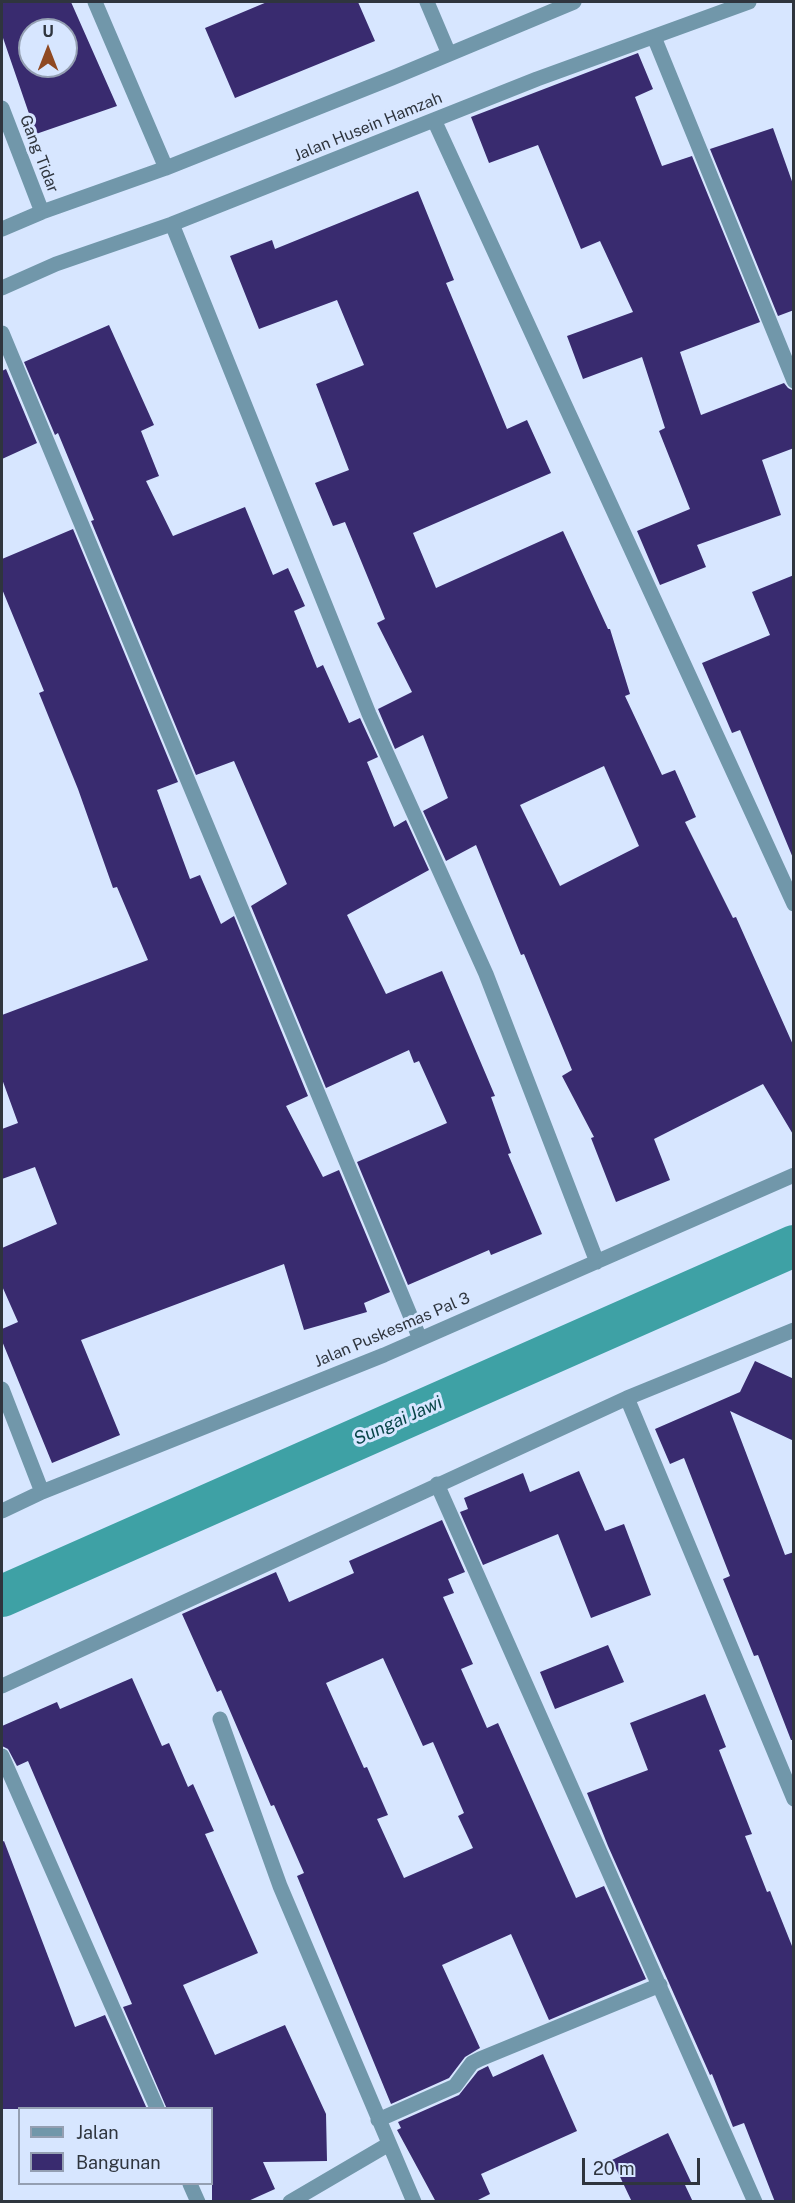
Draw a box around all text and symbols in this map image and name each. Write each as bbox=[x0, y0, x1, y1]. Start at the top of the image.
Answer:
north arrow bbox=[18, 18, 78, 78]
text: U bbox=[42, 22, 54, 41]
street label: Jalan Husein Hamzah bbox=[291, 88, 445, 166]
street label: Gang Tidar bbox=[15, 112, 63, 196]
street label: Jalan Puskesmas Pal 3 bbox=[311, 1288, 473, 1372]
water label: Sungai Jawi bbox=[350, 1392, 446, 1450]
legend bbox=[18, 2107, 213, 2185]
text: Jalan bbox=[76, 2122, 119, 2143]
scale bar bbox=[585, 2146, 704, 2184]
text: Bangunan bbox=[76, 2152, 161, 2173]
text: 20 m bbox=[593, 2158, 635, 2179]

